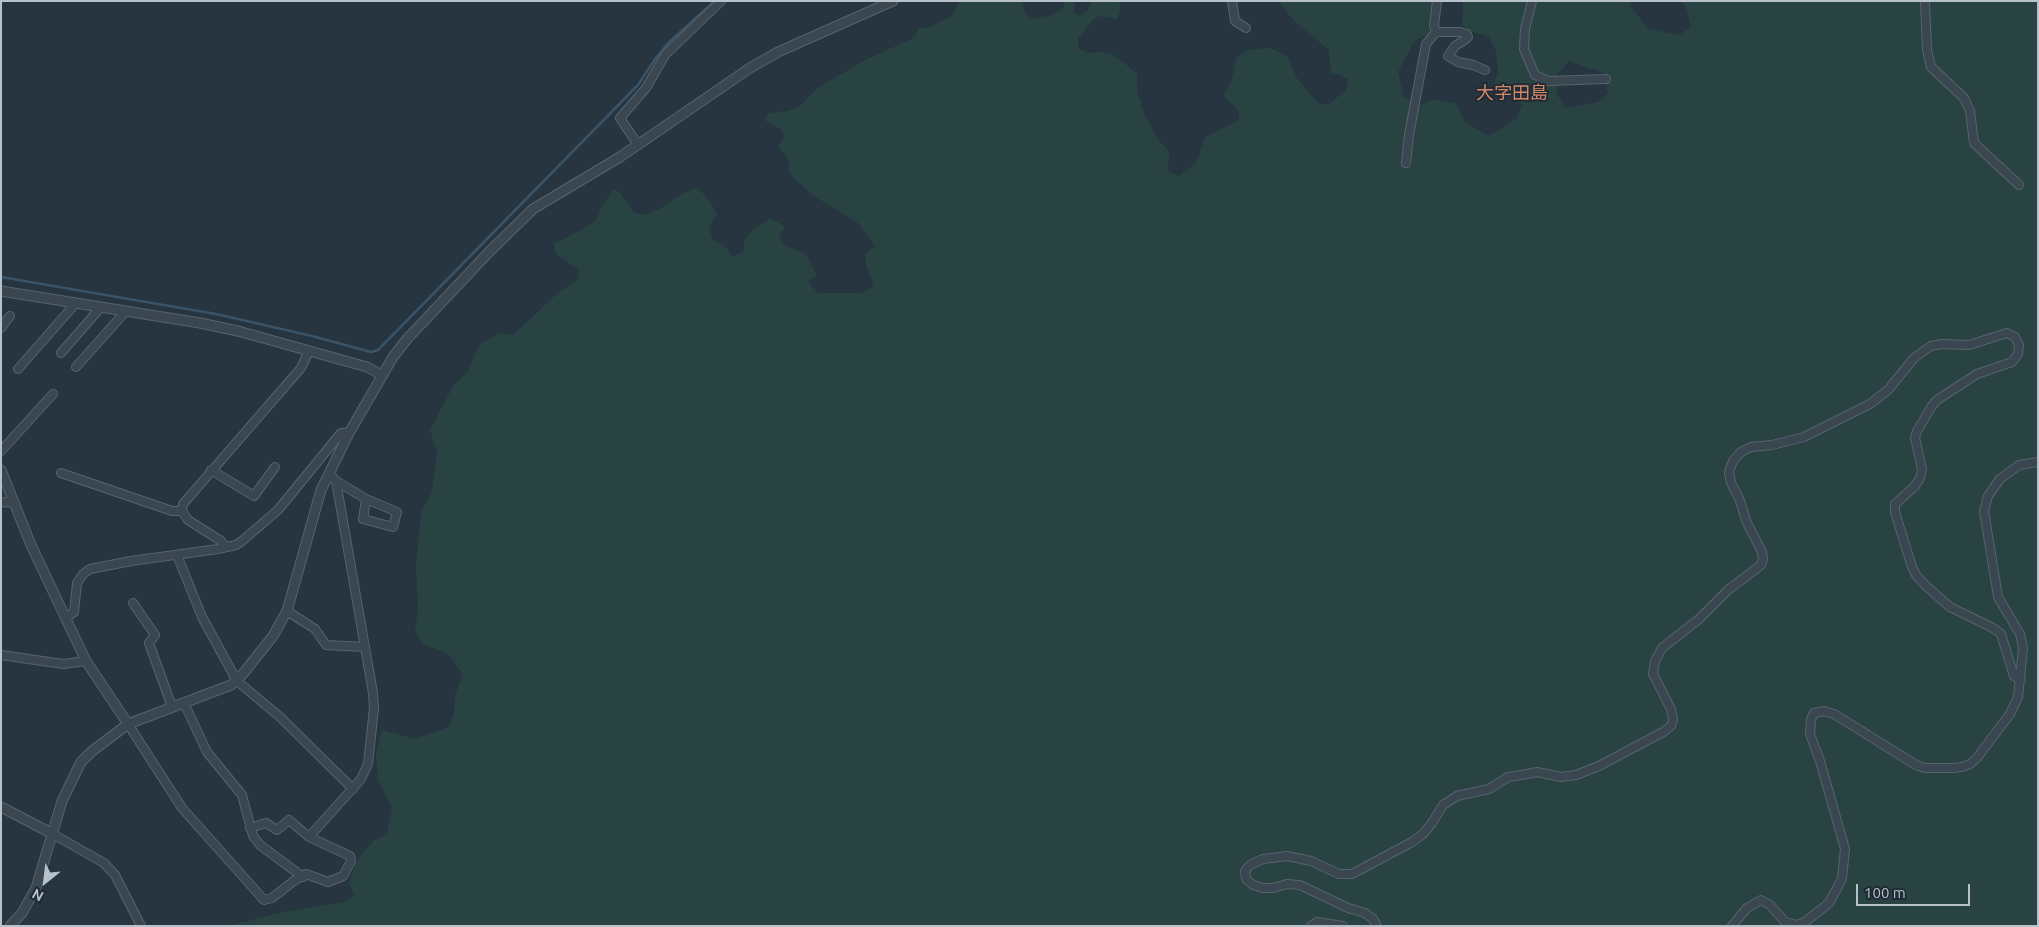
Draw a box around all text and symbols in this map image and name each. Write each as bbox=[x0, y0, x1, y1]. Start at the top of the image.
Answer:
district label: 大字田島 bbox=[1476, 82, 1548, 104]
north arrow bbox=[20, 857, 70, 907]
scale bar bbox=[1859, 874, 1973, 906]
text: 100 m bbox=[1864, 884, 1906, 901]
text: N bbox=[29, 886, 46, 905]

